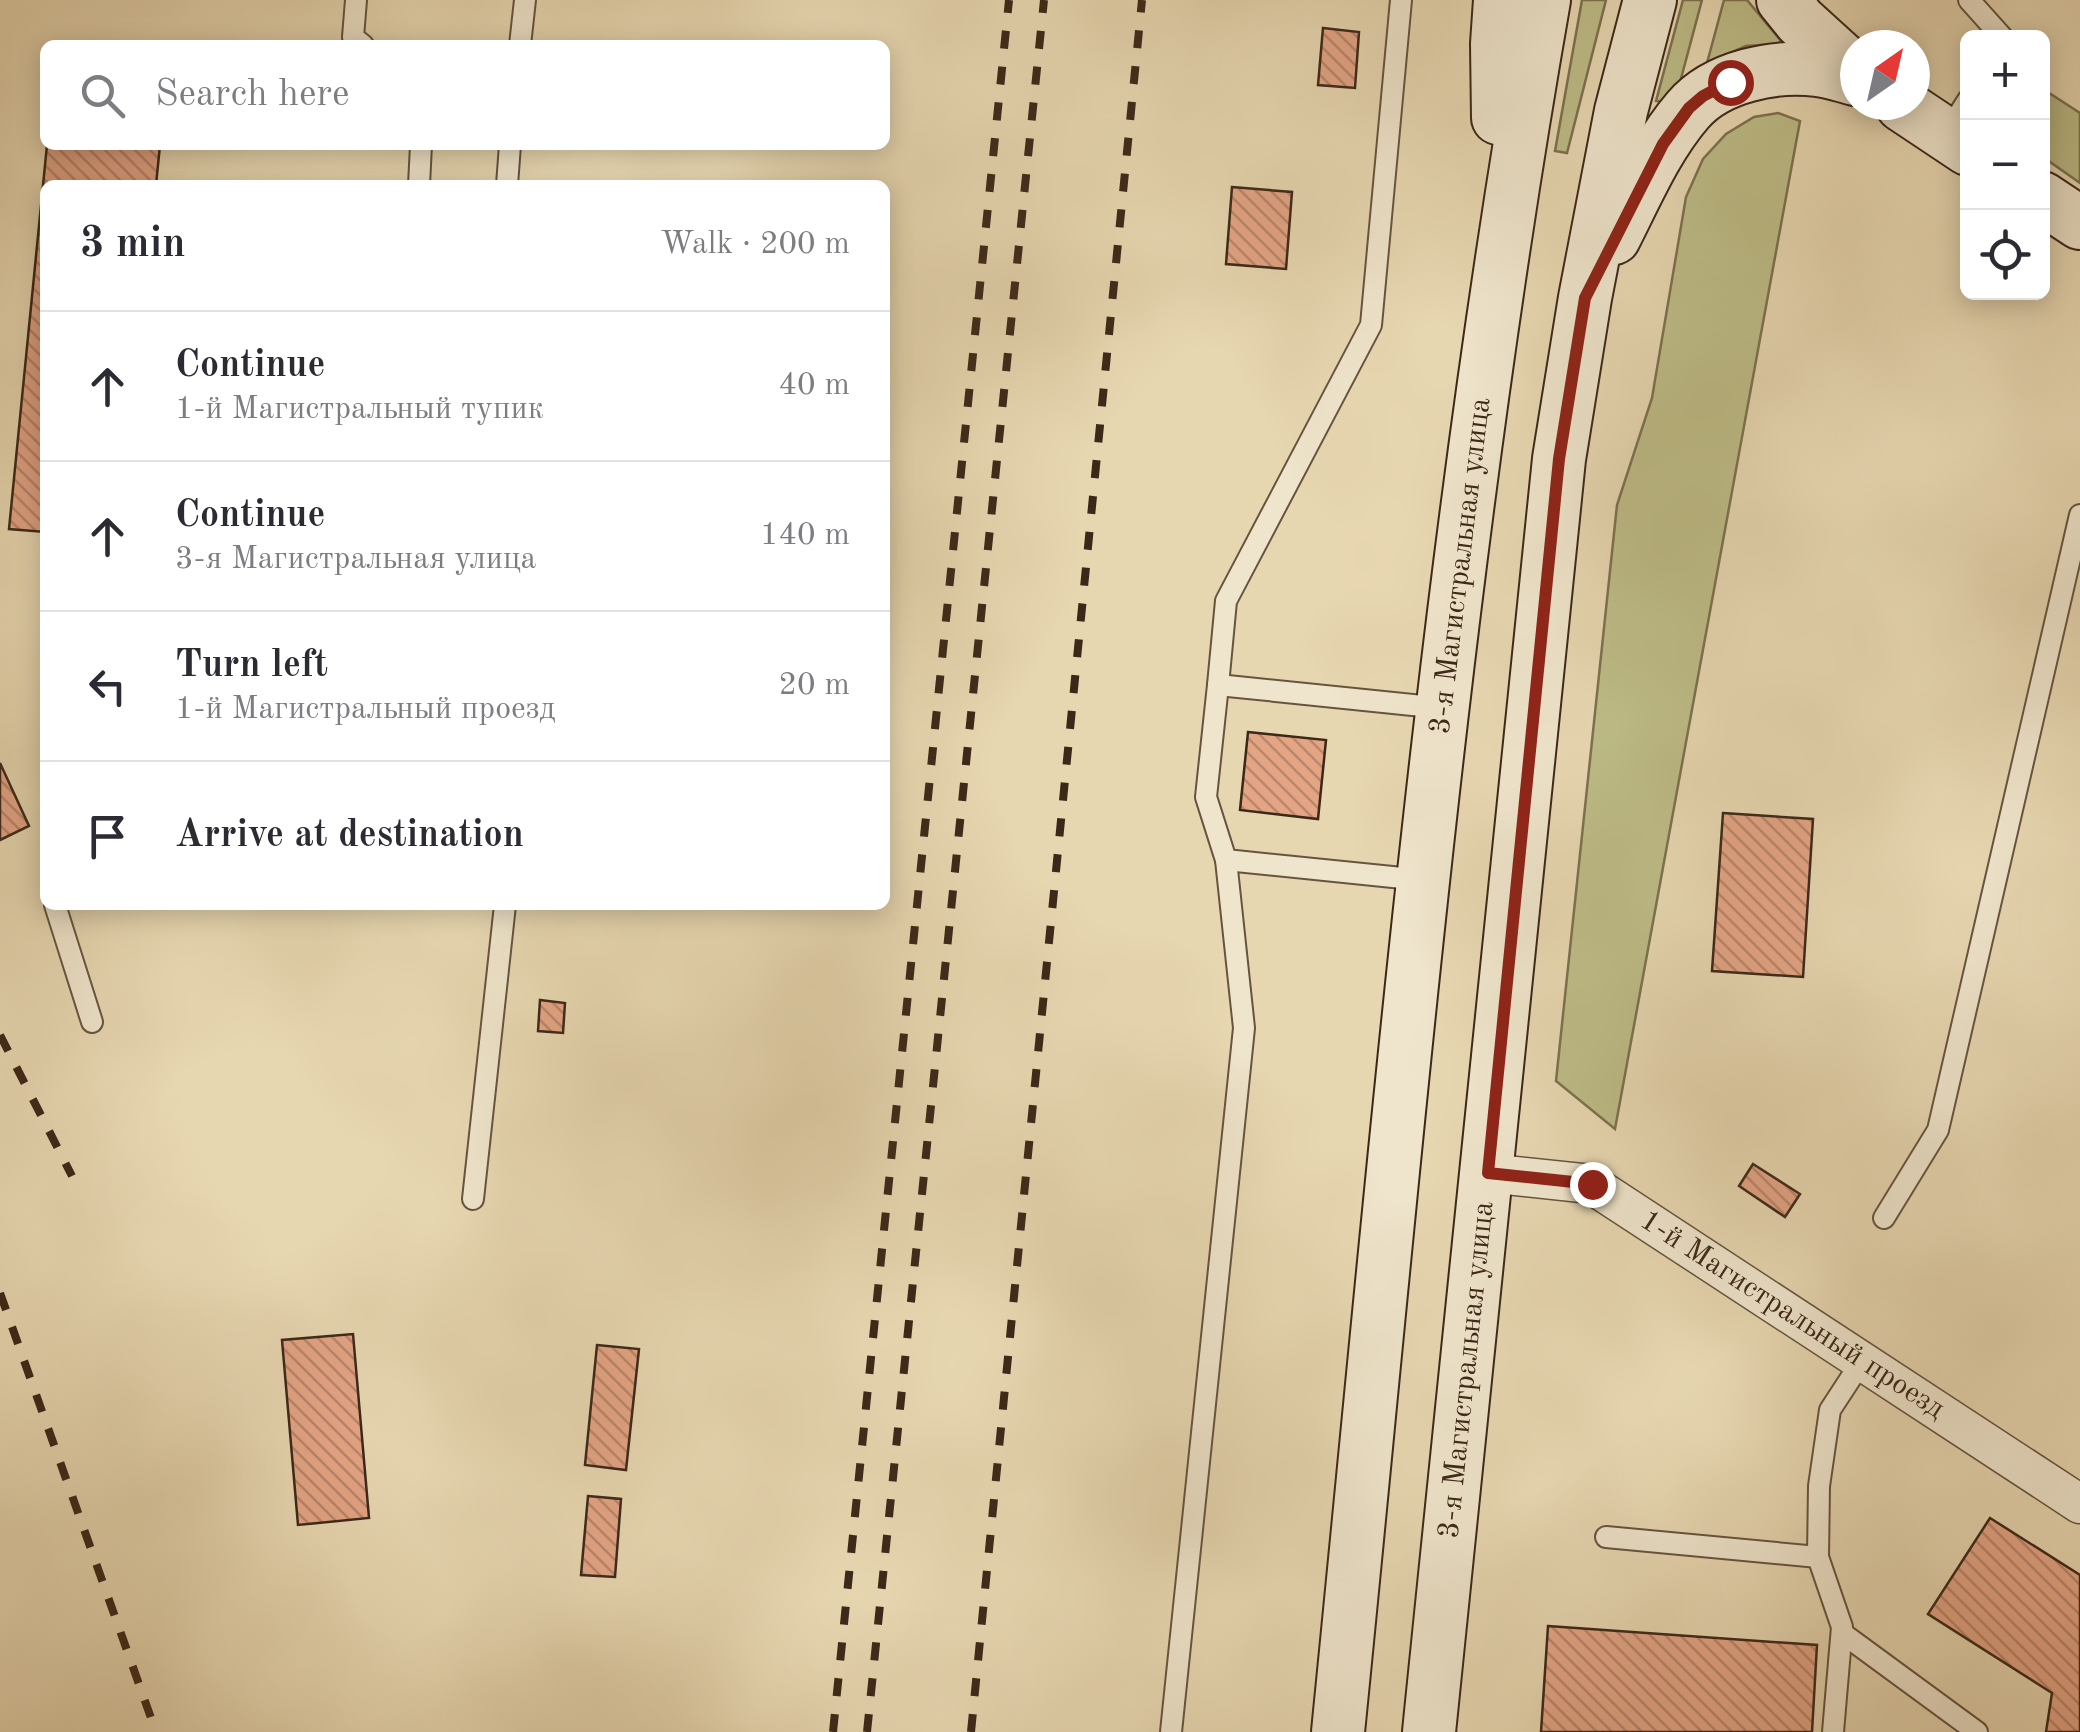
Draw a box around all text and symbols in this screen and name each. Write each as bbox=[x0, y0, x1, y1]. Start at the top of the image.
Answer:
north arrow bbox=[1840, 30, 1930, 120]
map controls bbox=[1960, 30, 2050, 300]
button: + bbox=[1960, 30, 2050, 120]
search box bbox=[40, 40, 890, 150]
route start bbox=[1708, 60, 1754, 106]
icon: search bbox=[75, 68, 130, 123]
text: Search here bbox=[155, 76, 350, 114]
button: − bbox=[1960, 120, 2050, 210]
button: locate bbox=[1960, 210, 2050, 300]
text: 3 min bbox=[80, 224, 186, 266]
text: Walk · 200 m bbox=[660, 229, 850, 261]
text: Continue bbox=[175, 347, 325, 385]
icon: ahead bbox=[80, 359, 135, 414]
text: 40 m bbox=[779, 370, 850, 402]
text: 1-й Магистральный тупик bbox=[175, 394, 544, 426]
street label: 3-я Магистральная улица bbox=[1425, 396, 1497, 736]
text: Continue bbox=[175, 497, 325, 535]
icon: ahead bbox=[80, 509, 135, 564]
text: 140 m bbox=[760, 520, 850, 552]
text: 3-я Магистральная улица bbox=[175, 544, 536, 576]
text: Turn left bbox=[175, 647, 328, 685]
icon: left bbox=[80, 659, 135, 714]
text: 20 m bbox=[779, 670, 850, 702]
text: 1-й Магистральный проезд bbox=[175, 694, 555, 726]
icon: arrive bbox=[80, 809, 135, 864]
text: Arrive at destination bbox=[175, 817, 524, 855]
route end bbox=[1570, 1162, 1616, 1208]
street label: 3-я Магистральная улица bbox=[1434, 1200, 1500, 1540]
street label: 1-й Магистральный проезд bbox=[1634, 1205, 1950, 1425]

